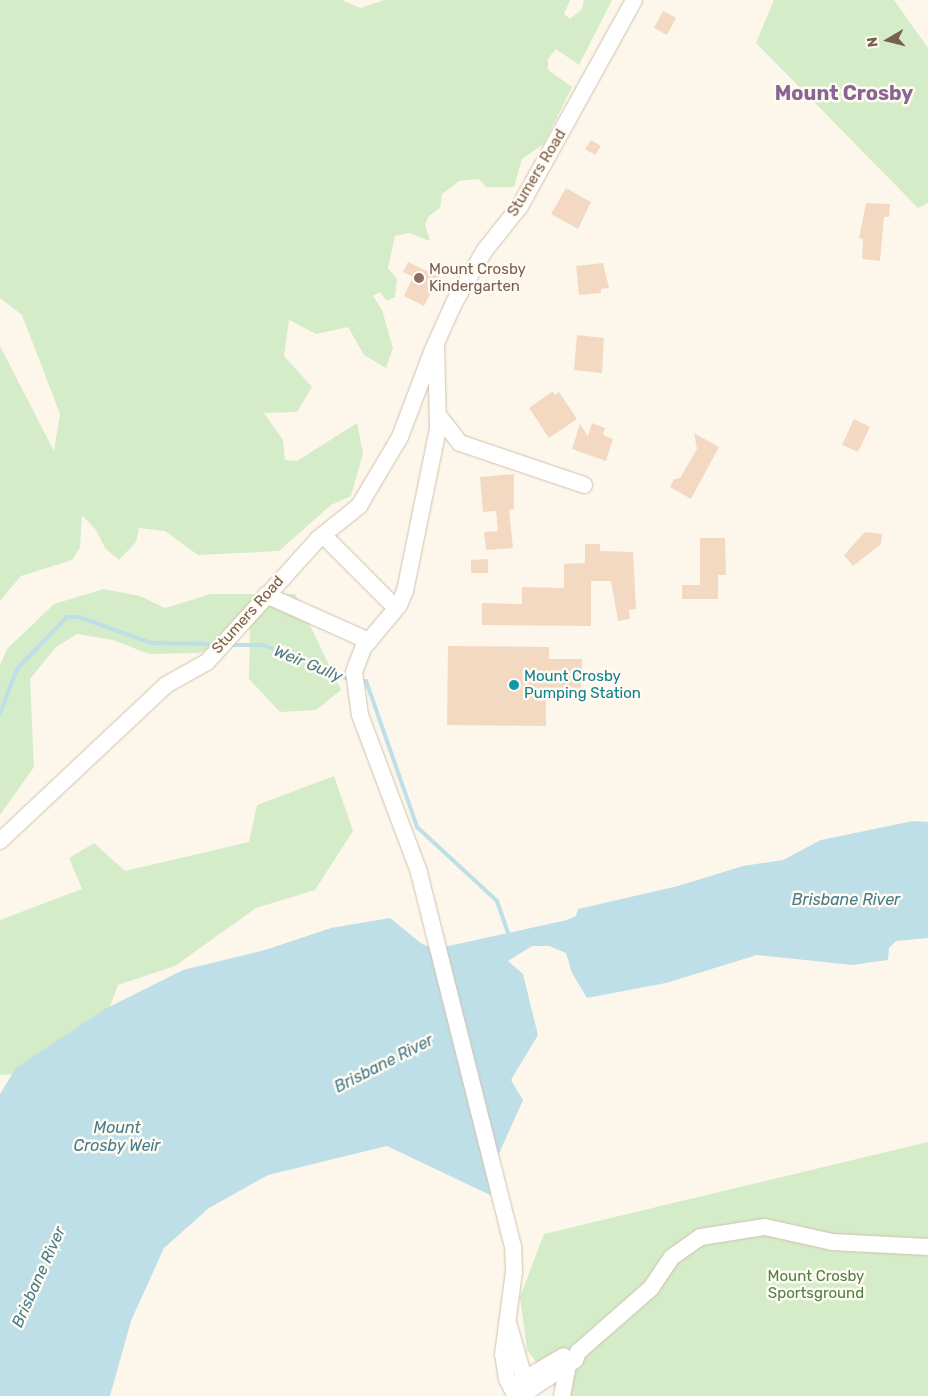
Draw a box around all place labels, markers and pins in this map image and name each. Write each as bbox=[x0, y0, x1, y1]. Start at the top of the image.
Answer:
place label: Mount Crosby Kindergarten bbox=[429, 260, 526, 295]
marker: Mount Crosby Kindergarten bbox=[413, 272, 425, 284]
place label: Mount Crosby Pumping Station bbox=[524, 667, 641, 702]
marker: Mount Crosby Pumping Station bbox=[508, 679, 520, 691]

